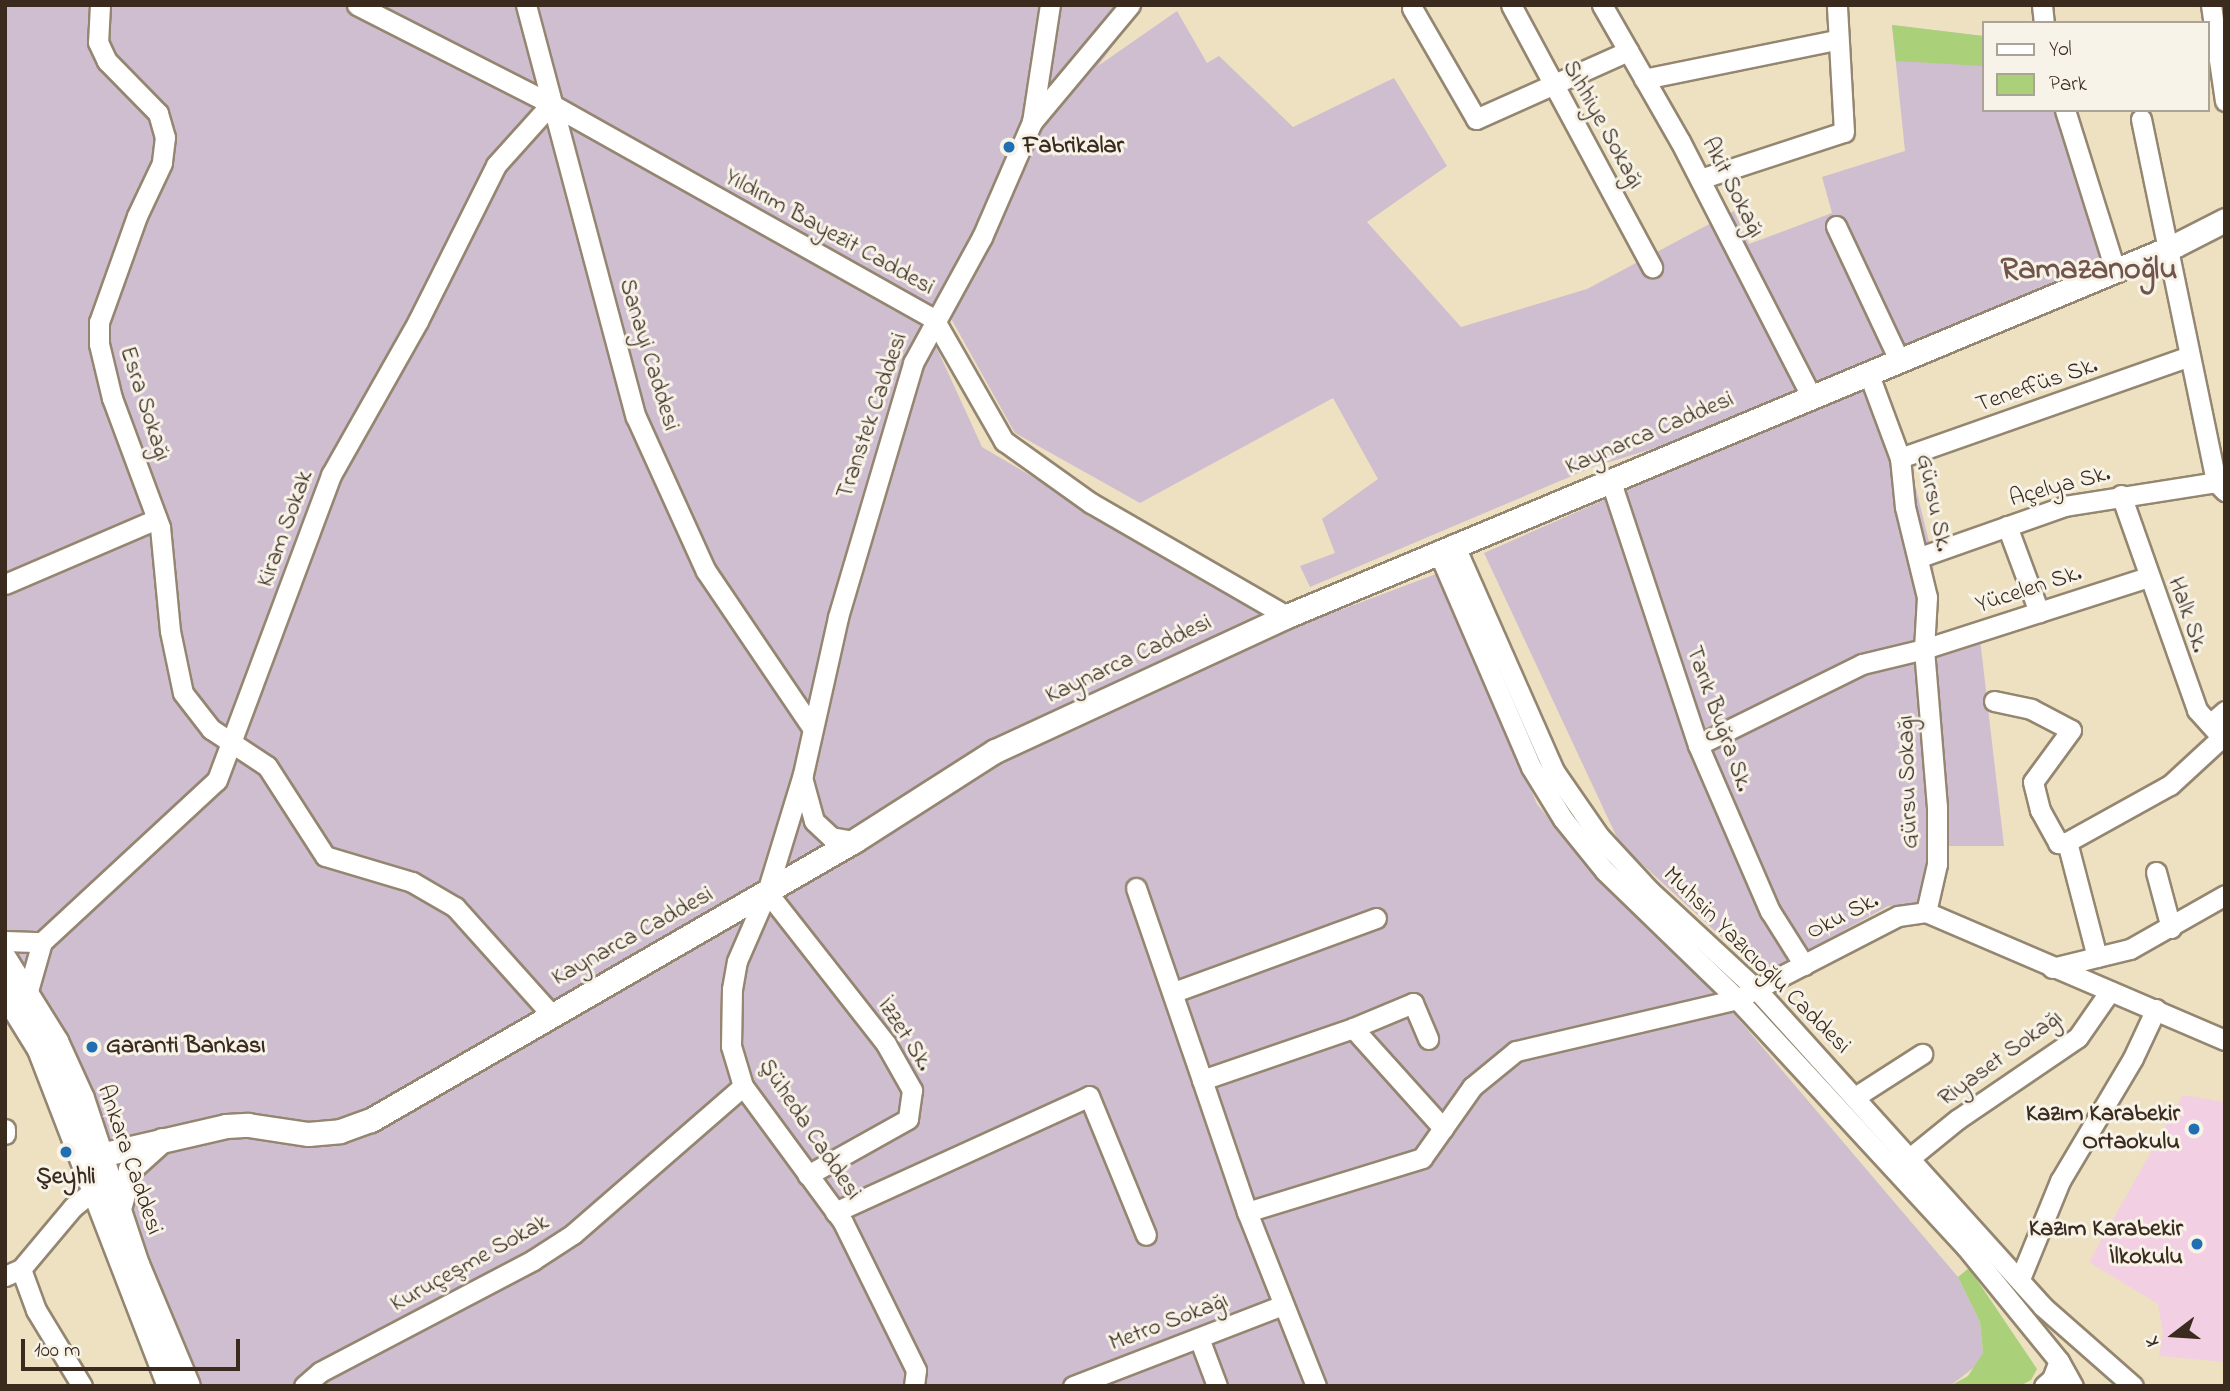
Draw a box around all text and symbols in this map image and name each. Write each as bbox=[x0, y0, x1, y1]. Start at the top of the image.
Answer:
legend bbox=[1982, 21, 2209, 112]
text: Yol bbox=[2049, 35, 2072, 65]
street label: Sıhhiye Sokağı bbox=[1555, 56, 1649, 194]
text: Park bbox=[2049, 70, 2087, 100]
place label: Fabrikalar bbox=[1023, 133, 1124, 161]
street label: Akit Sokağı bbox=[1694, 133, 1770, 243]
marker: Fabrikalar bbox=[1001, 139, 1017, 155]
street label: Yıldırım Bayezit Caddesi bbox=[719, 163, 939, 303]
district label: Ramazanoğlu bbox=[2001, 252, 2177, 290]
street label: Sanayi Caddesi bbox=[611, 276, 685, 434]
street label: Transtek Caddesi bbox=[831, 329, 915, 503]
street label: Esra Sokağı bbox=[112, 343, 176, 465]
street label: Teneffüs Sk. bbox=[1972, 352, 2102, 420]
street label: Kaynarca Caddesi bbox=[1561, 386, 1739, 482]
street label: Gürsu Sk. bbox=[1909, 452, 1957, 554]
street label: Açelya Sk. bbox=[2006, 460, 2114, 514]
street label: Kiram Sokak bbox=[252, 467, 320, 591]
street label: Yücelen Sk. bbox=[1972, 559, 2086, 621]
street label: Halk Sk. bbox=[2161, 573, 2213, 657]
street label: Kaynarca Caddesi bbox=[1041, 609, 1217, 711]
street label: Tarık Buğra Sk. bbox=[1678, 642, 1758, 796]
street label: Gürsu Sokağı bbox=[1892, 715, 1926, 849]
street label: Muhsin Yazıcıoğlu Caddesi bbox=[1656, 861, 1856, 1061]
street label: Kaynarca Caddesi bbox=[547, 881, 719, 993]
street label: Oku Sk. bbox=[1802, 887, 1884, 947]
street label: İzzet Sk. bbox=[870, 993, 938, 1077]
street label: Riyaset Sokağı bbox=[1933, 1004, 2069, 1114]
place label: Garanti Bankası bbox=[106, 1033, 266, 1061]
marker: Garanti Bankası bbox=[84, 1039, 100, 1055]
street label: Şüheda Caddesi bbox=[751, 1054, 867, 1206]
street label: Ankara Caddesi bbox=[90, 1081, 168, 1239]
place label: Kazım Karabekir Ortaokulu bbox=[2026, 1101, 2180, 1157]
marker: Kazım Karabekir Ortaokulu bbox=[2186, 1121, 2202, 1137]
marker: Şeyhli bbox=[58, 1144, 74, 1160]
place label: Şeyhli bbox=[36, 1164, 96, 1192]
street label: Kuruçeşme Sokak bbox=[386, 1209, 554, 1319]
place label: Kazım Karabekir İlkokulu bbox=[2029, 1216, 2183, 1272]
marker: Kazım Karabekir İlkokulu bbox=[2189, 1236, 2205, 1252]
street label: Metro Sokağı bbox=[1105, 1287, 1233, 1359]
north arrow bbox=[2139, 1300, 2209, 1370]
scale bar bbox=[24, 1324, 243, 1368]
text: K bbox=[2139, 1333, 2168, 1350]
text: 100 m bbox=[34, 1336, 80, 1366]

